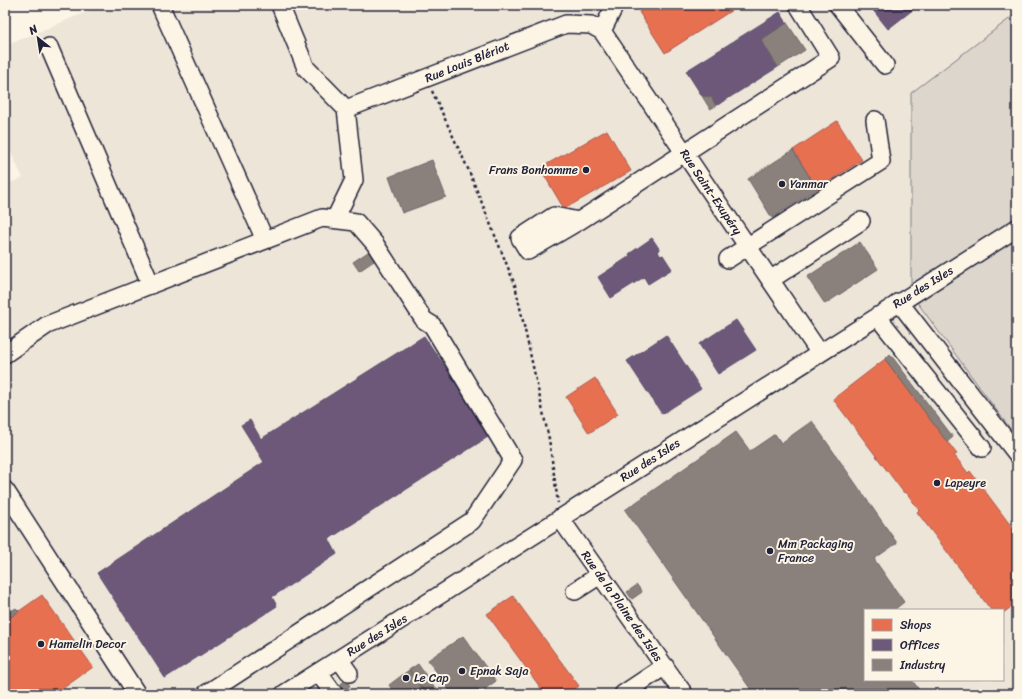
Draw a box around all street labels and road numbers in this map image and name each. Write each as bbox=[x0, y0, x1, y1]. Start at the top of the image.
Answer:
street label: Rue Louis Blériot bbox=[421, 35, 513, 89]
street label: Rue Saint-Exupéry bbox=[674, 144, 749, 240]
street label: Rue des Isles bbox=[888, 259, 958, 314]
street label: Rue des Isles bbox=[615, 432, 685, 488]
street label: Rue de la Plaine des Isles bbox=[575, 546, 669, 666]
street label: Rue des Isles bbox=[342, 607, 412, 662]

